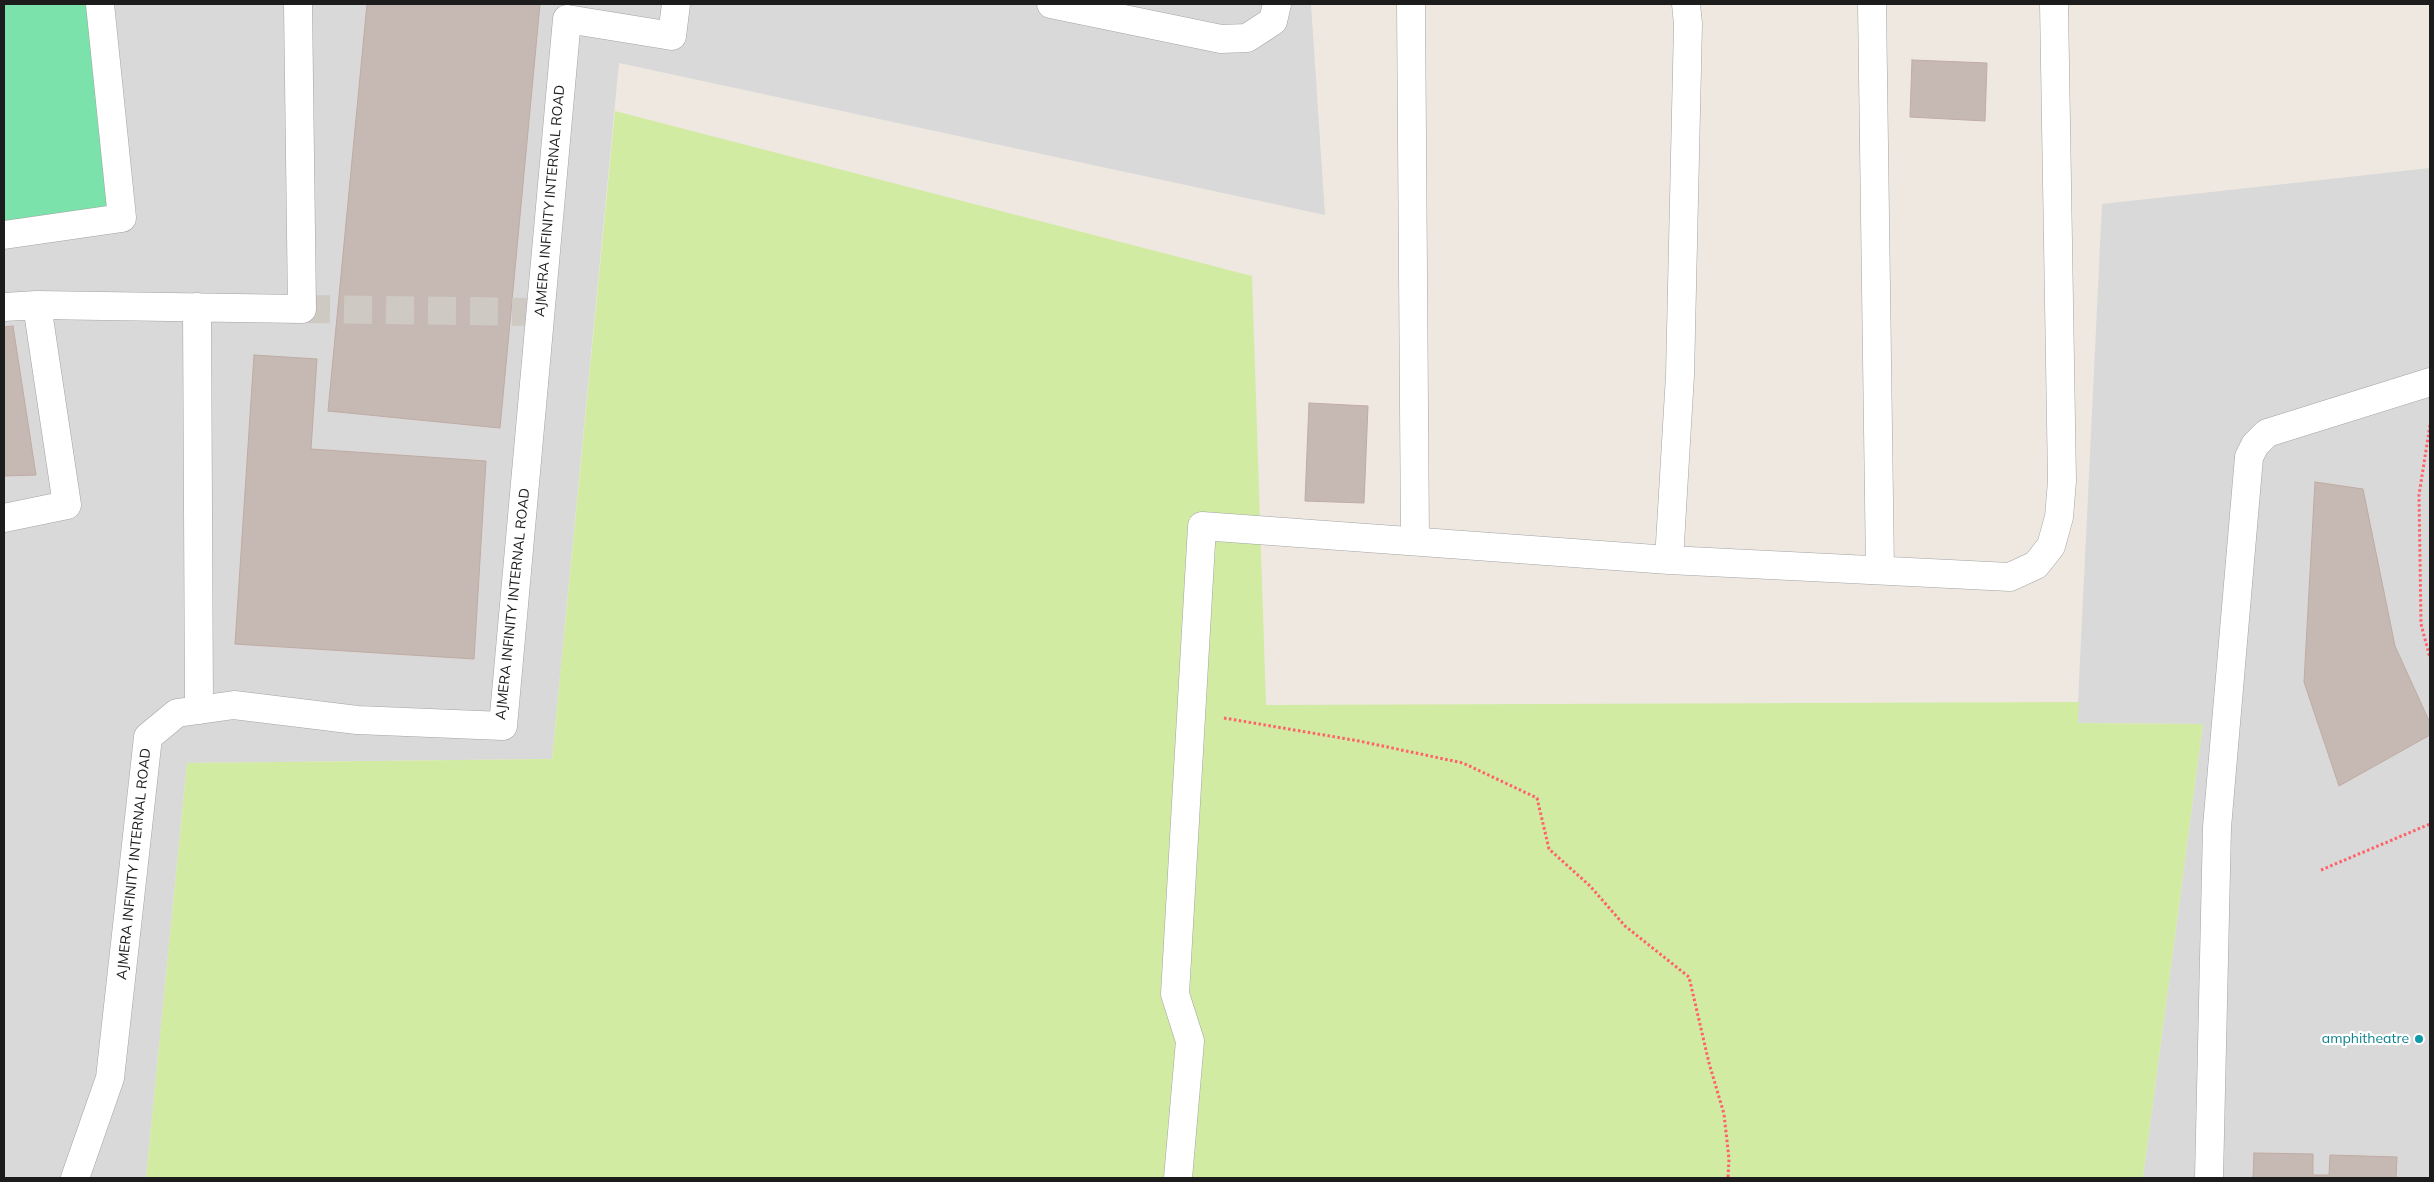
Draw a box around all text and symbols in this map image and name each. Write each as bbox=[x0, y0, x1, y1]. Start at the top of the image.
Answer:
street label: AJMERA INFINITY INTERNAL ROAD bbox=[531, 84, 569, 318]
street label: AJMERA INFINITY INTERNAL ROAD bbox=[492, 487, 534, 721]
street label: AJMERA INFINITY INTERNAL ROAD bbox=[113, 747, 155, 981]
place label: amphitheatre bbox=[2322, 1031, 2409, 1047]
marker: amphitheatre bbox=[2413, 1033, 2425, 1045]

